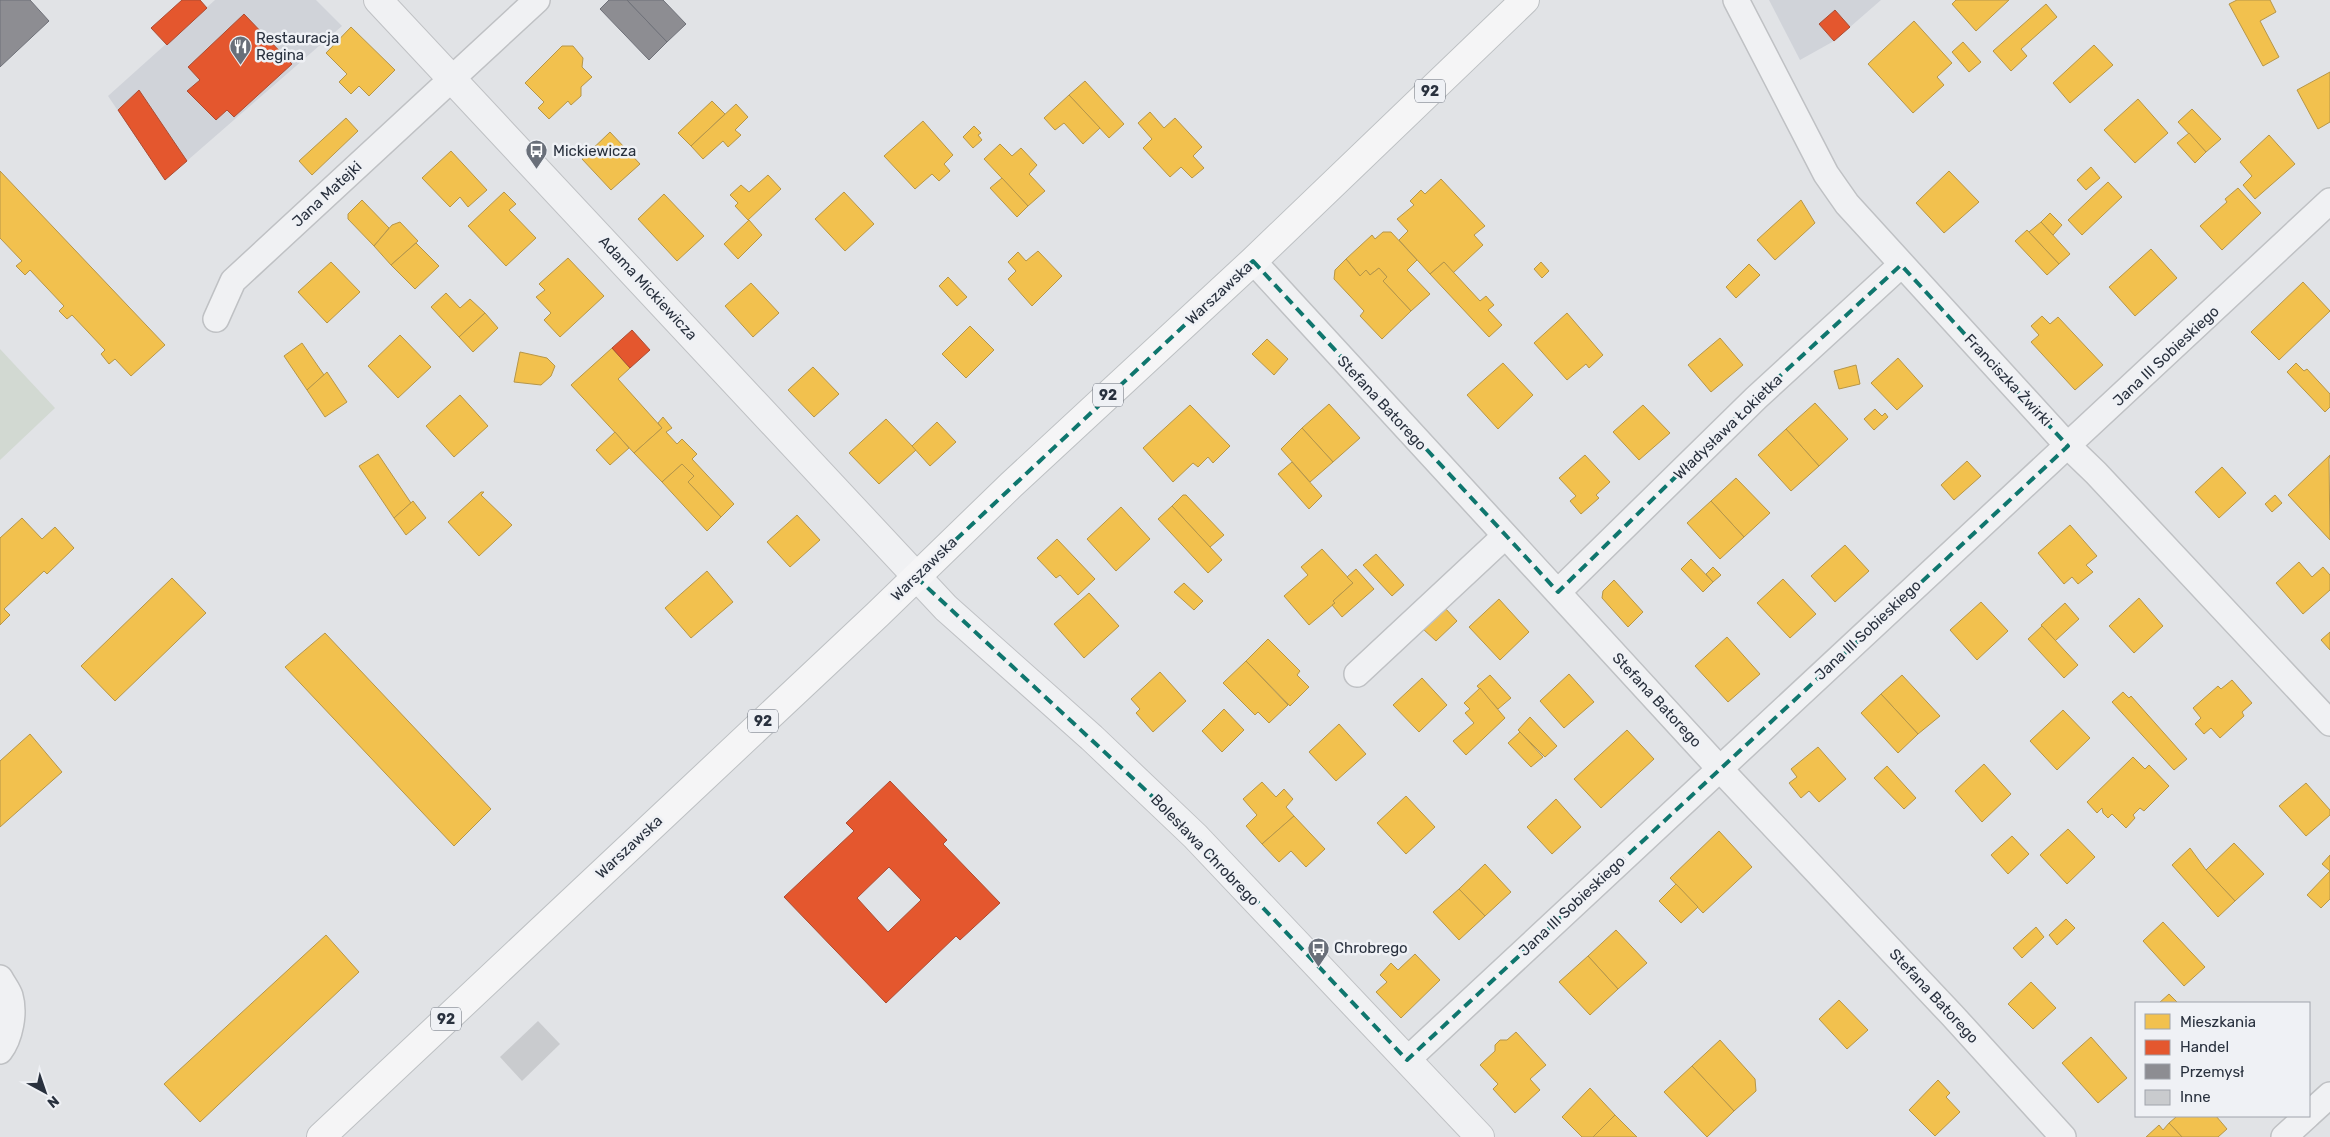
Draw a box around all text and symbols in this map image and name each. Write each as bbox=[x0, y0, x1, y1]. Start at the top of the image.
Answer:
place label: Restauracja Regina bbox=[256, 29, 339, 64]
restaurant icon: Restauracja Regina bbox=[228, 35, 252, 66]
road number: 92 bbox=[1415, 80, 1445, 102]
bus stop icon: Mickiewicza bbox=[525, 139, 549, 170]
place label: Mickiewicza bbox=[553, 142, 636, 160]
street label: Jana Matejki bbox=[289, 157, 365, 231]
street label: Adama Mickiewicza bbox=[595, 232, 701, 344]
street label: Warszawska bbox=[1182, 258, 1256, 328]
street label: Jana III Sobieskiego bbox=[2109, 302, 2223, 410]
street label: Franciszka Żwirki bbox=[1961, 330, 2055, 430]
street label: Stefana Batorego bbox=[1334, 352, 1430, 454]
street label: Władysława Łokietka bbox=[1670, 371, 1786, 483]
road number: 92 bbox=[1093, 384, 1123, 406]
street label: Warszawska bbox=[887, 533, 961, 605]
street label: Jana III Sobieskiego bbox=[1811, 576, 1925, 684]
street label: Stefana Batorego bbox=[1609, 649, 1705, 751]
road number: 92 bbox=[748, 709, 778, 732]
street label: Bolesława Chrobrego bbox=[1147, 790, 1263, 910]
street label: Warszawska bbox=[592, 812, 666, 882]
street label: Jana III Sobieskiego bbox=[1515, 852, 1629, 960]
bus stop icon: Chrobrego bbox=[1306, 936, 1330, 967]
place label: Chrobrego bbox=[1334, 939, 1408, 957]
street label: Stefana Batorego bbox=[1886, 945, 1982, 1047]
legend bbox=[2135, 1002, 2310, 1117]
road number: 92 bbox=[431, 1008, 461, 1030]
text: Mieszkania bbox=[2180, 1013, 2256, 1031]
text: Handel bbox=[2180, 1038, 2229, 1056]
text: Przemysł bbox=[2180, 1063, 2244, 1081]
north arrow bbox=[20, 1067, 70, 1117]
text: Inne bbox=[2180, 1088, 2211, 1106]
text: N bbox=[44, 1092, 62, 1111]

